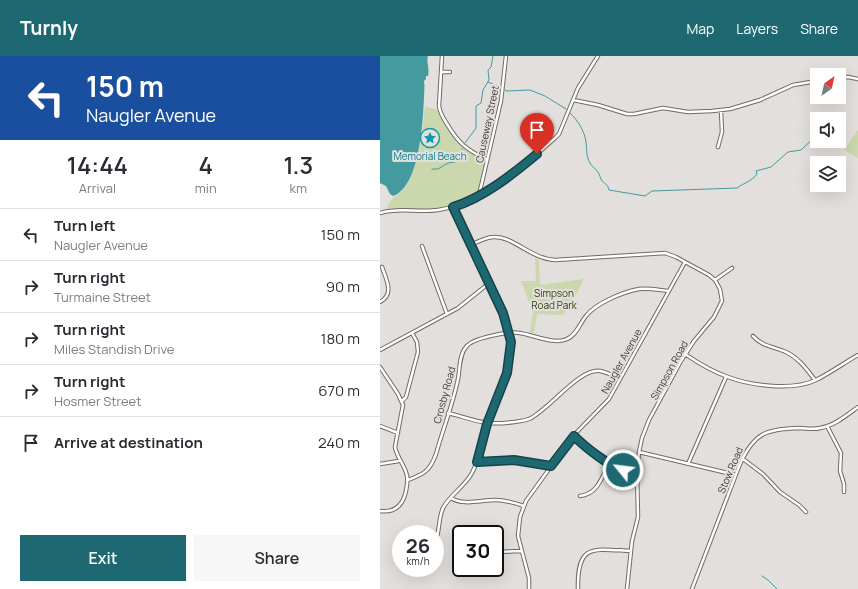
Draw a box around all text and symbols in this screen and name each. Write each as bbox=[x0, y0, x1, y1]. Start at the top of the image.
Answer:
text: Turnly bbox=[20, 15, 78, 41]
text: Map bbox=[686, 19, 714, 38]
text: Layers bbox=[736, 19, 778, 38]
text: Share bbox=[800, 19, 838, 38]
text: 150 m bbox=[86, 67, 164, 105]
north arrow bbox=[810, 68, 846, 104]
map controls bbox=[810, 68, 846, 192]
icon: left bbox=[20, 72, 72, 124]
street label: Causeway Street bbox=[472, 84, 502, 164]
text: Naugler Avenue bbox=[86, 103, 216, 127]
button: sound bbox=[810, 112, 846, 148]
pin bbox=[520, 113, 554, 154]
icon: arrive bbox=[526, 119, 548, 141]
place icon: Memorial Beach bbox=[419, 127, 441, 149]
text: 14:44 bbox=[67, 148, 128, 181]
text: 4 bbox=[198, 148, 213, 181]
text: 1.3 bbox=[283, 148, 313, 181]
place label: Memorial Beach bbox=[393, 149, 467, 163]
button: layers bbox=[810, 156, 846, 192]
text: Arrival bbox=[79, 179, 116, 197]
text: min bbox=[195, 179, 217, 197]
text: km bbox=[290, 179, 307, 197]
text: Turn left bbox=[54, 215, 116, 236]
icon: left bbox=[20, 224, 42, 246]
text: 150 m bbox=[321, 224, 360, 245]
text: Naugler Avenue bbox=[54, 236, 148, 254]
text: Turn right bbox=[54, 267, 125, 288]
icon: right bbox=[20, 276, 42, 298]
text: 90 m bbox=[326, 276, 360, 297]
park label: Simpson Road Park bbox=[531, 286, 578, 312]
text: Turmaine Street bbox=[54, 288, 151, 306]
text: Turn right bbox=[54, 319, 125, 340]
street label: Naugler Avenue bbox=[597, 326, 645, 396]
icon: right bbox=[20, 328, 42, 350]
text: 180 m bbox=[321, 328, 360, 349]
street label: Simpson Road bbox=[647, 338, 691, 402]
text: Miles Standish Drive bbox=[54, 340, 174, 358]
street label: Crosby Road bbox=[430, 365, 458, 425]
text: Turn right bbox=[54, 371, 125, 392]
icon: right bbox=[20, 380, 42, 402]
text: 670 m bbox=[318, 380, 360, 401]
text: Hosmer Street bbox=[54, 392, 141, 410]
icon: arrive bbox=[20, 432, 42, 454]
text: Arrive at destination bbox=[54, 432, 203, 453]
text: 240 m bbox=[318, 432, 360, 453]
street label: Stow Road bbox=[714, 445, 746, 495]
position arrow bbox=[602, 449, 644, 491]
speed limit sign: 30 bbox=[452, 525, 504, 577]
text: 26 bbox=[406, 532, 430, 559]
button: Exit bbox=[20, 535, 186, 581]
button: Share bbox=[194, 535, 360, 581]
text: km/h bbox=[406, 554, 430, 568]

